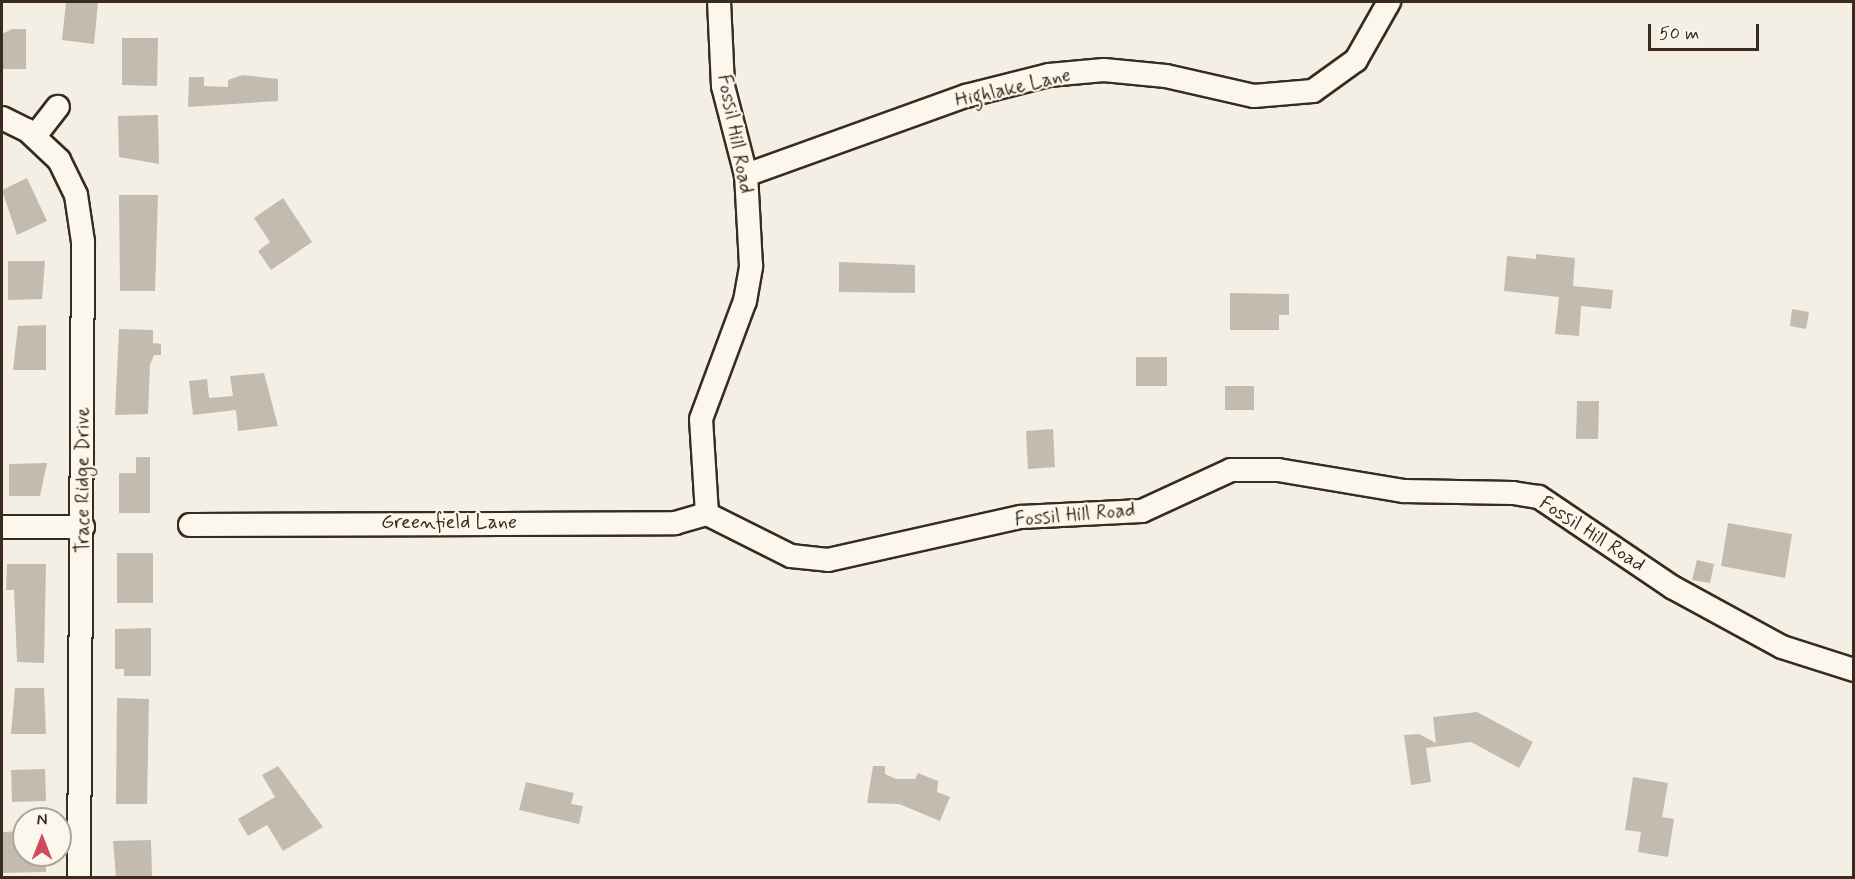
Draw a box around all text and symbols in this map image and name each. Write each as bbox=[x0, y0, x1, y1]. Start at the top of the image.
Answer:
scale bar bbox=[1651, 12, 1762, 50]
text: 50 m bbox=[1659, 22, 1699, 46]
street label: Highlake Lane bbox=[952, 63, 1074, 113]
street label: Fossil Hill Road bbox=[711, 71, 759, 197]
street label: Trace Ridge Drive bbox=[71, 408, 95, 552]
street label: Fossil Hill Road bbox=[1534, 490, 1650, 578]
street label: Fossil Hill Road bbox=[1013, 498, 1137, 532]
street label: Greenfield Lane bbox=[380, 510, 518, 534]
north arrow bbox=[12, 807, 72, 867]
text: N bbox=[37, 810, 47, 831]

